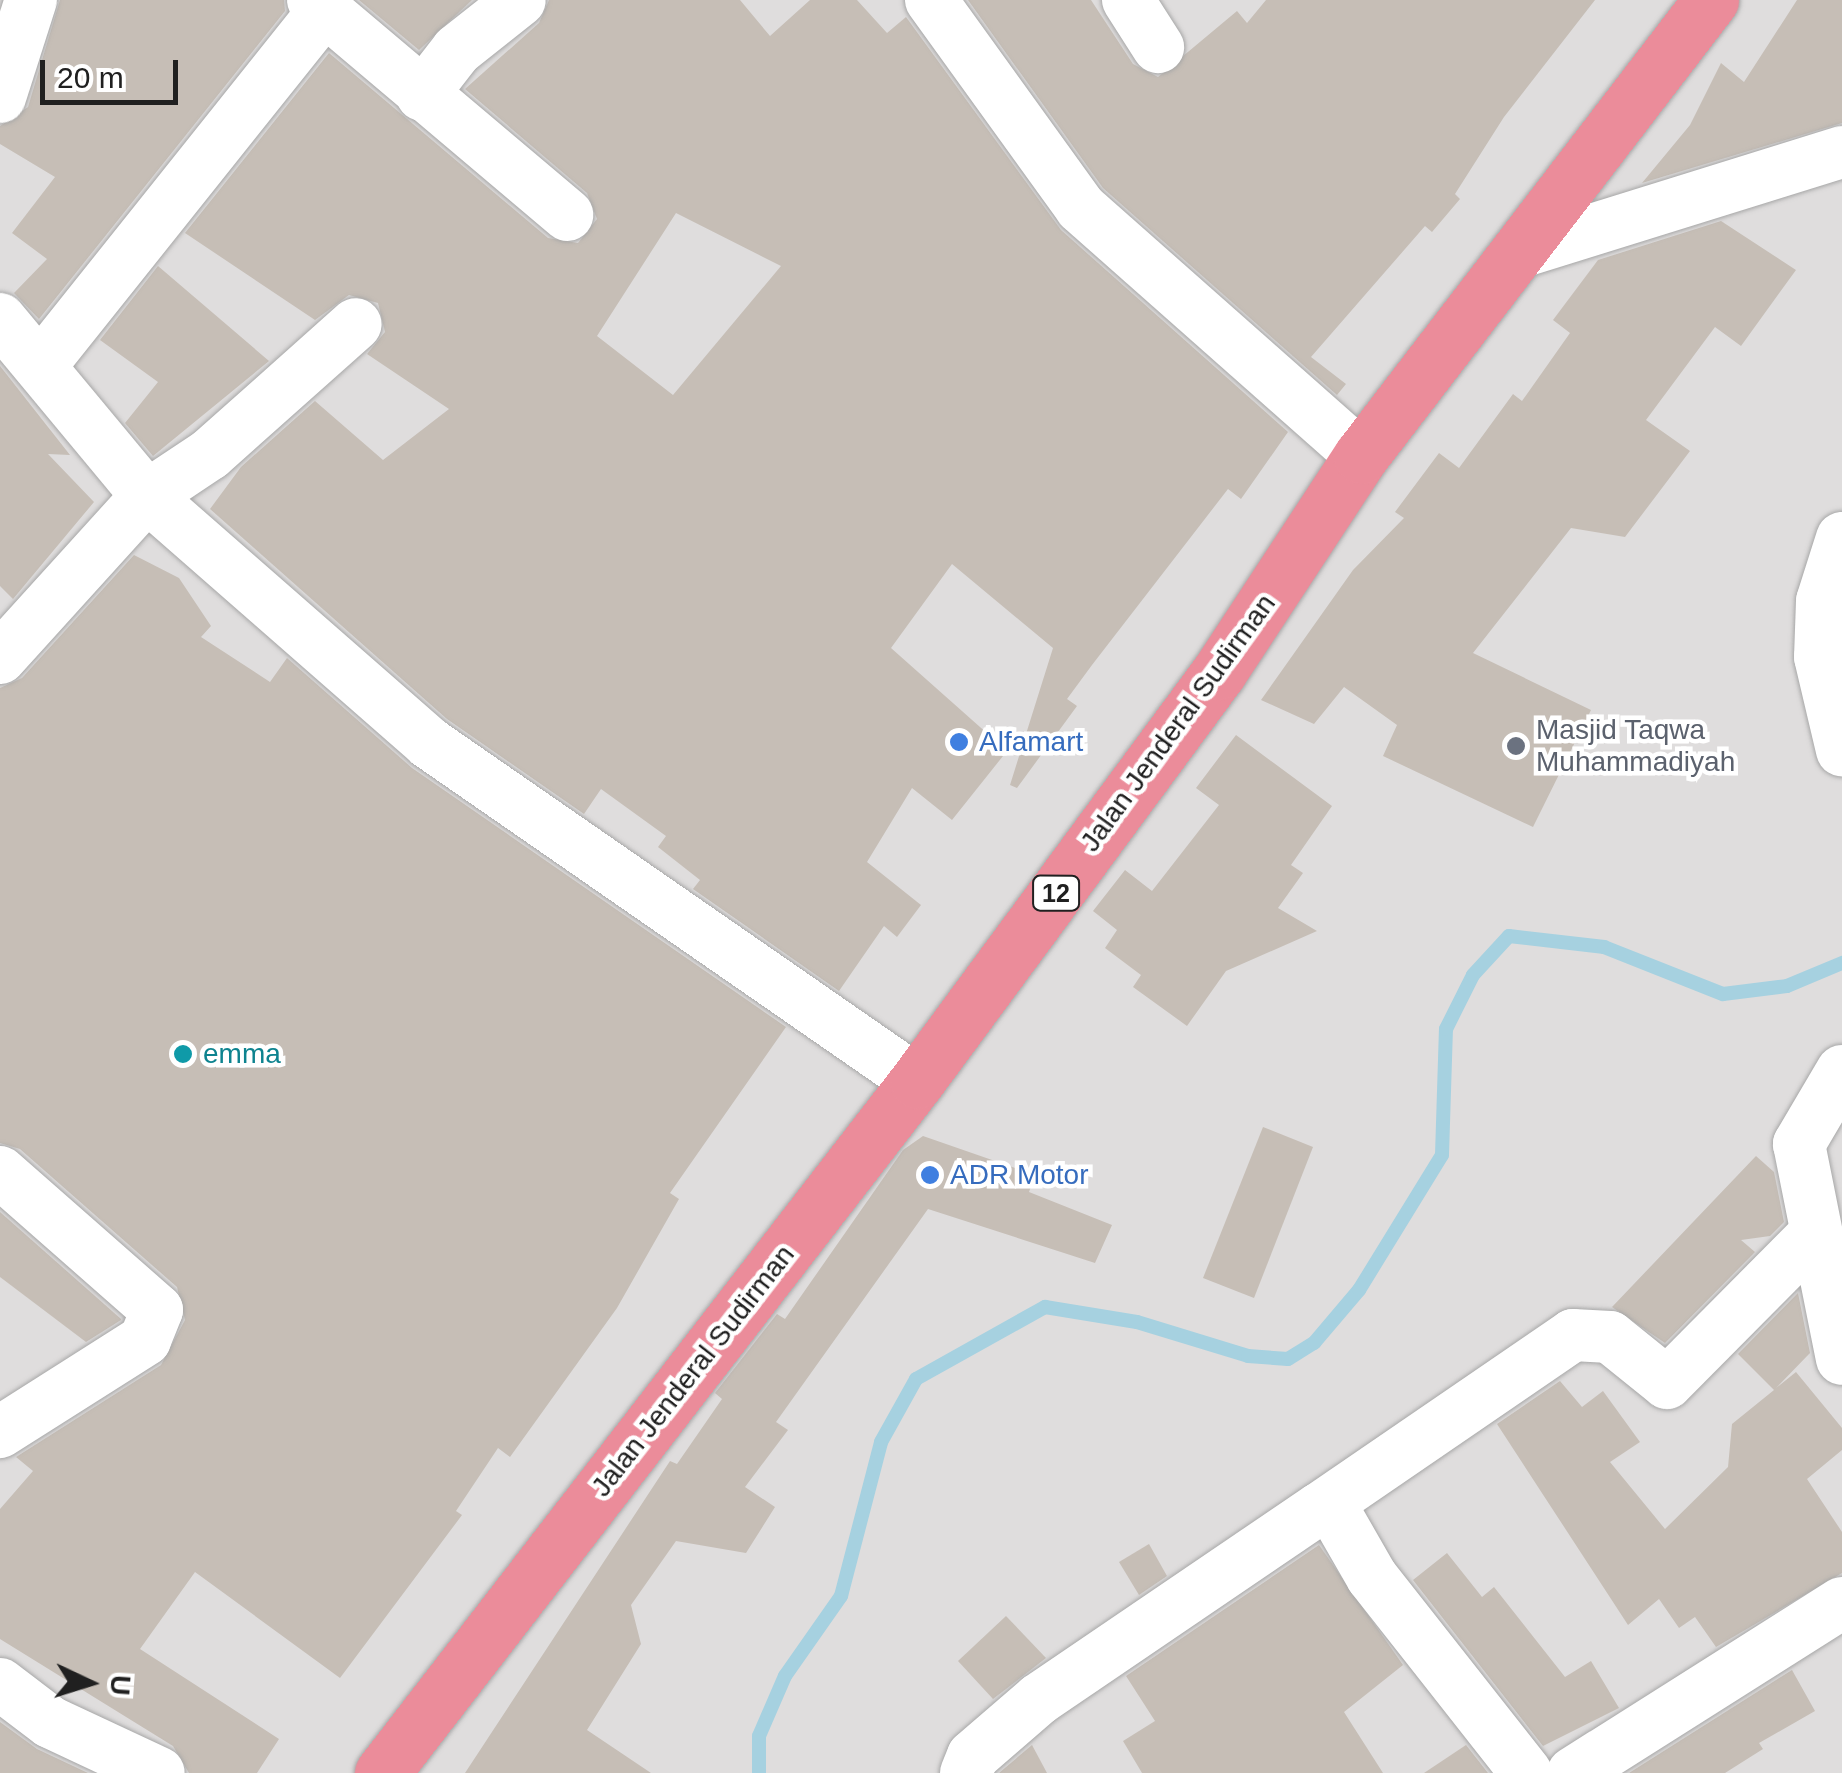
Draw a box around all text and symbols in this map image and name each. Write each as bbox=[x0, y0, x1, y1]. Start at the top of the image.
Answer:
scale bar bbox=[45, 40, 182, 102]
text: 20 m bbox=[57, 61, 124, 94]
street label: Jalan Jenderal Sudirman bbox=[1073, 588, 1283, 858]
place label: Masjid Taqwa Muhammadiyah bbox=[1536, 713, 1735, 779]
place label: Alfamart bbox=[979, 725, 1083, 759]
marker: Alfamart bbox=[948, 731, 970, 753]
marker: Masjid Taqwa Muhammadiyah bbox=[1505, 735, 1527, 757]
road number: 12 bbox=[1031, 873, 1081, 913]
place label: emma bbox=[203, 1037, 281, 1071]
marker: emma bbox=[172, 1043, 194, 1065]
place label: ADR Motor bbox=[950, 1158, 1088, 1192]
marker: ADR Motor bbox=[919, 1164, 941, 1186]
street label: Jalan Jenderal Sudirman bbox=[584, 1239, 802, 1503]
north arrow bbox=[40, 1633, 140, 1733]
text: U bbox=[104, 1674, 137, 1696]

